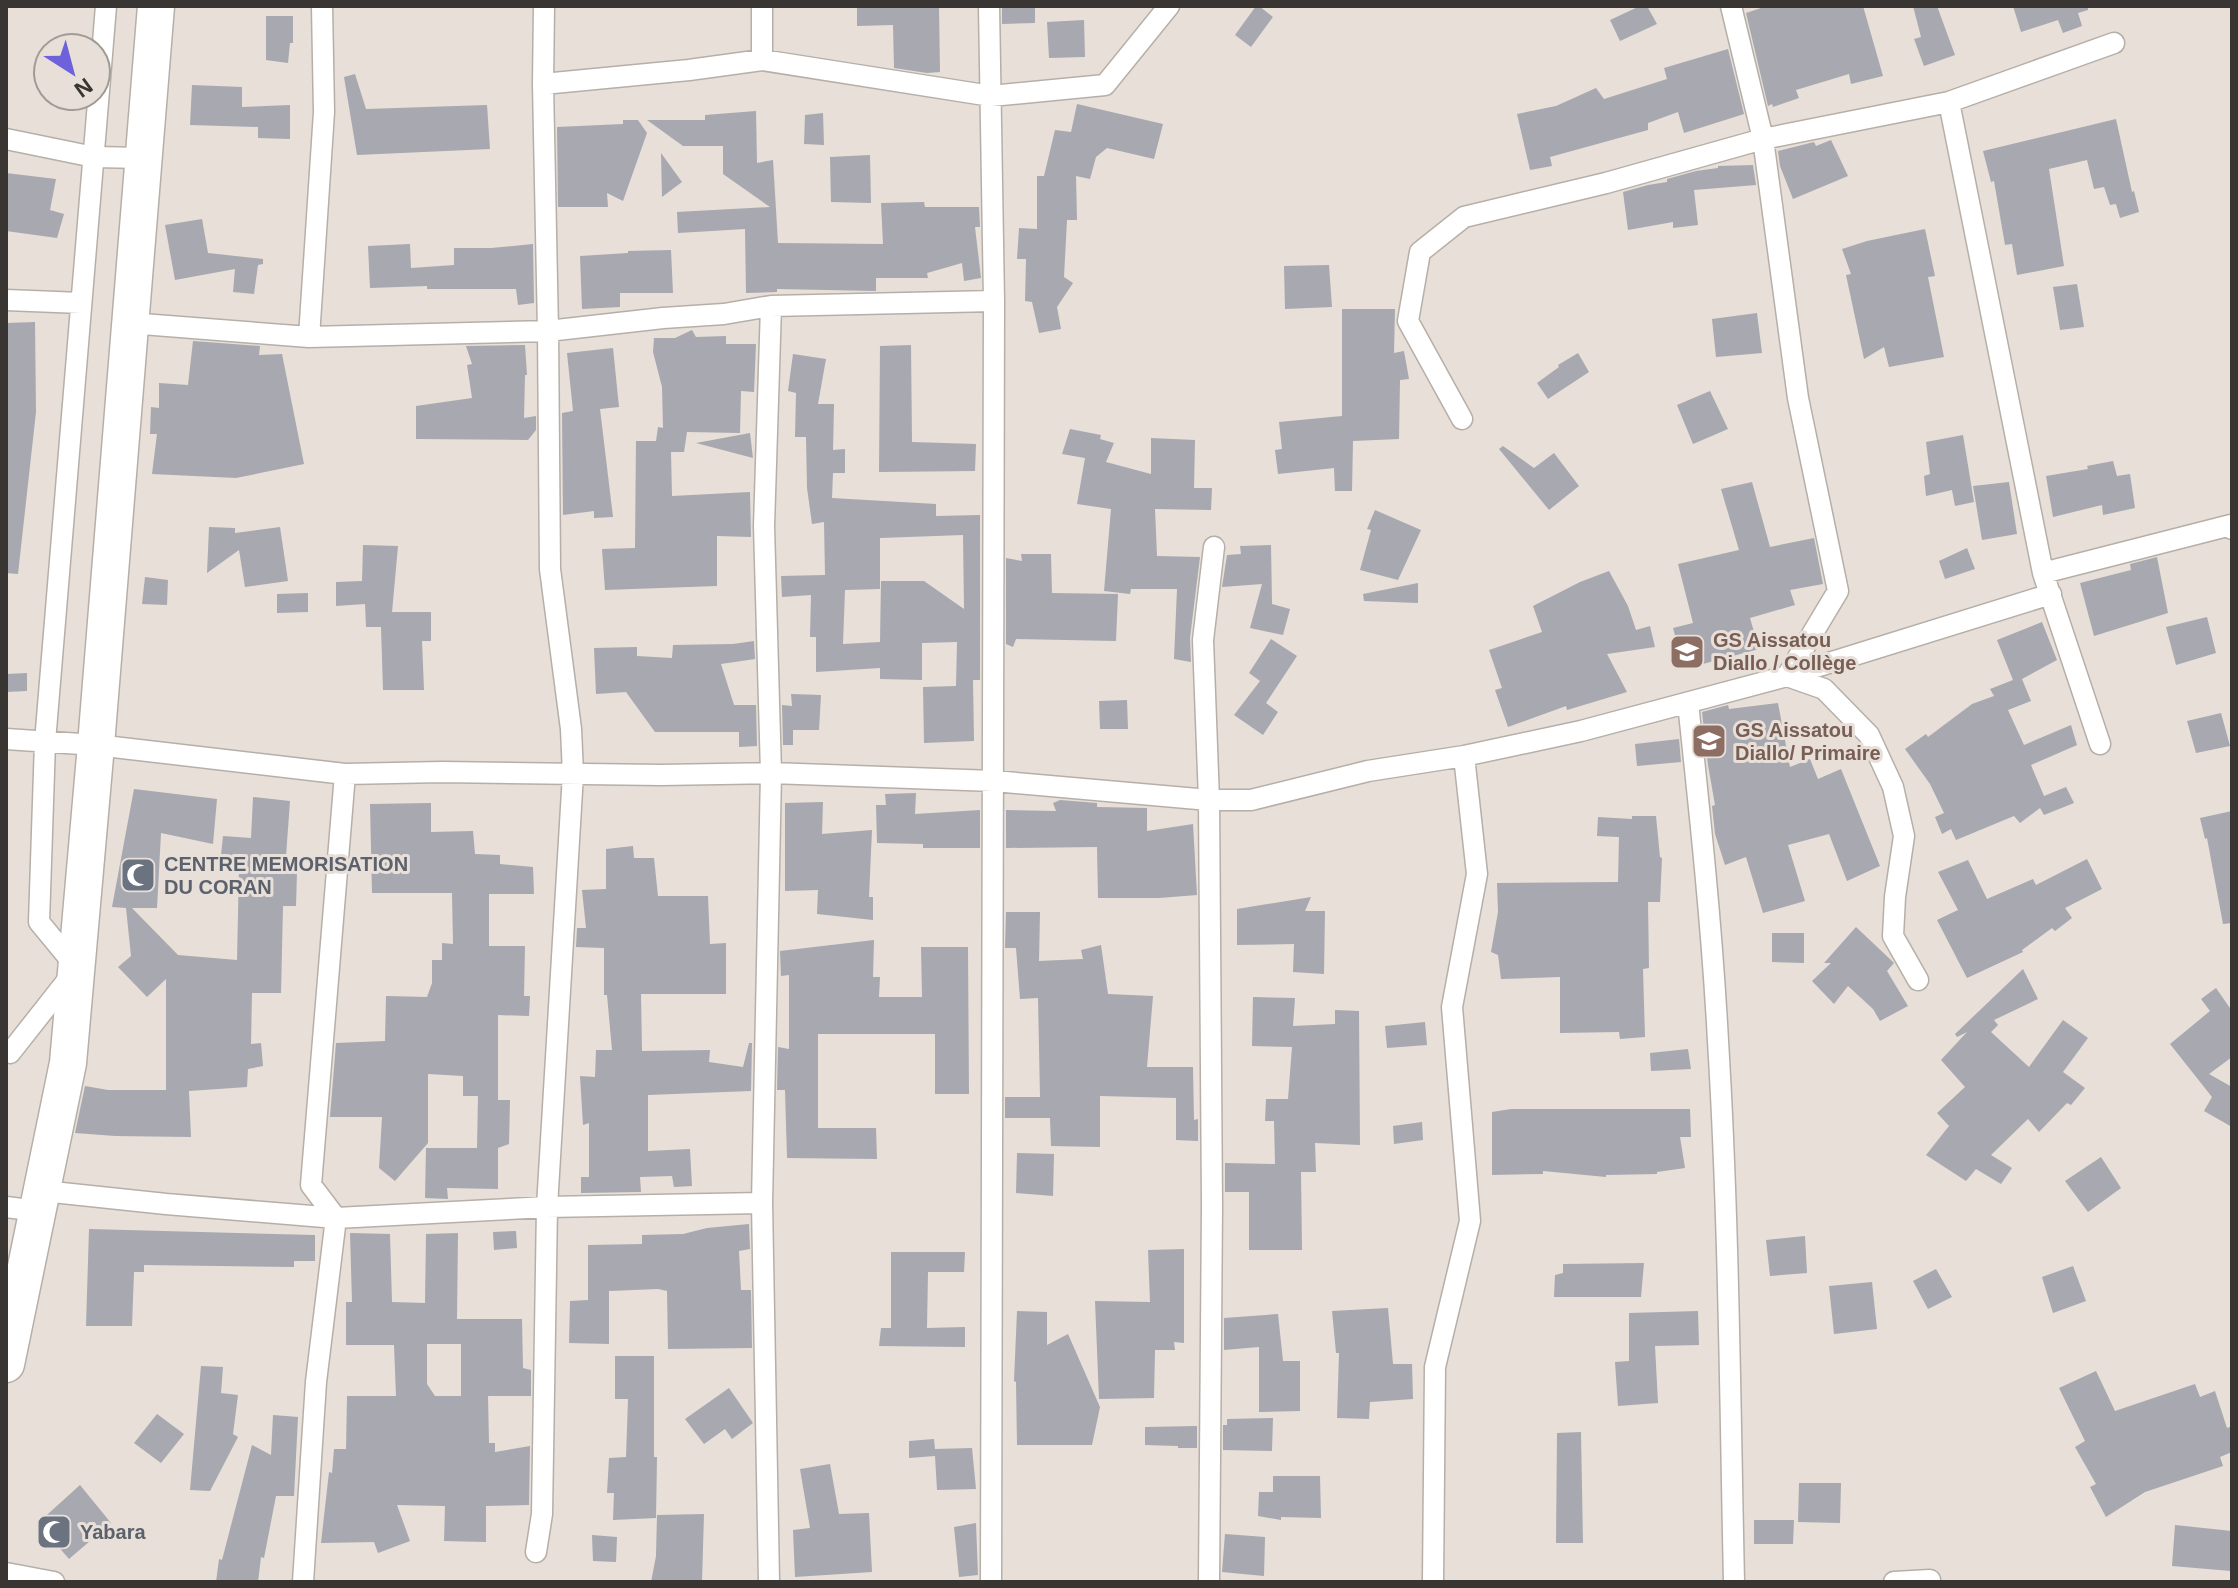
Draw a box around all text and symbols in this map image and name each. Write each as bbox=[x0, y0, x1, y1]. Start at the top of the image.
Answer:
north arrow bbox=[32, 32, 112, 112]
text: N bbox=[70, 73, 97, 103]
place label: GS Aissatou Diallo / Collège bbox=[1713, 629, 1856, 674]
school or university icon: GS Aissatou Diallo / Collège bbox=[1668, 633, 1706, 671]
place label: GS Aissatou Diallo/ Primaire bbox=[1735, 719, 1881, 764]
school or university icon: GS Aissatou Diallo/ Primaire bbox=[1690, 722, 1728, 760]
place label: CENTRE MEMORISATION DU CORAN bbox=[164, 853, 408, 898]
mosque icon: CENTRE MEMORISATION DU CORAN bbox=[119, 856, 157, 894]
mosque icon: Yabara bbox=[35, 1513, 73, 1551]
place label: Yabara bbox=[80, 1521, 146, 1543]

